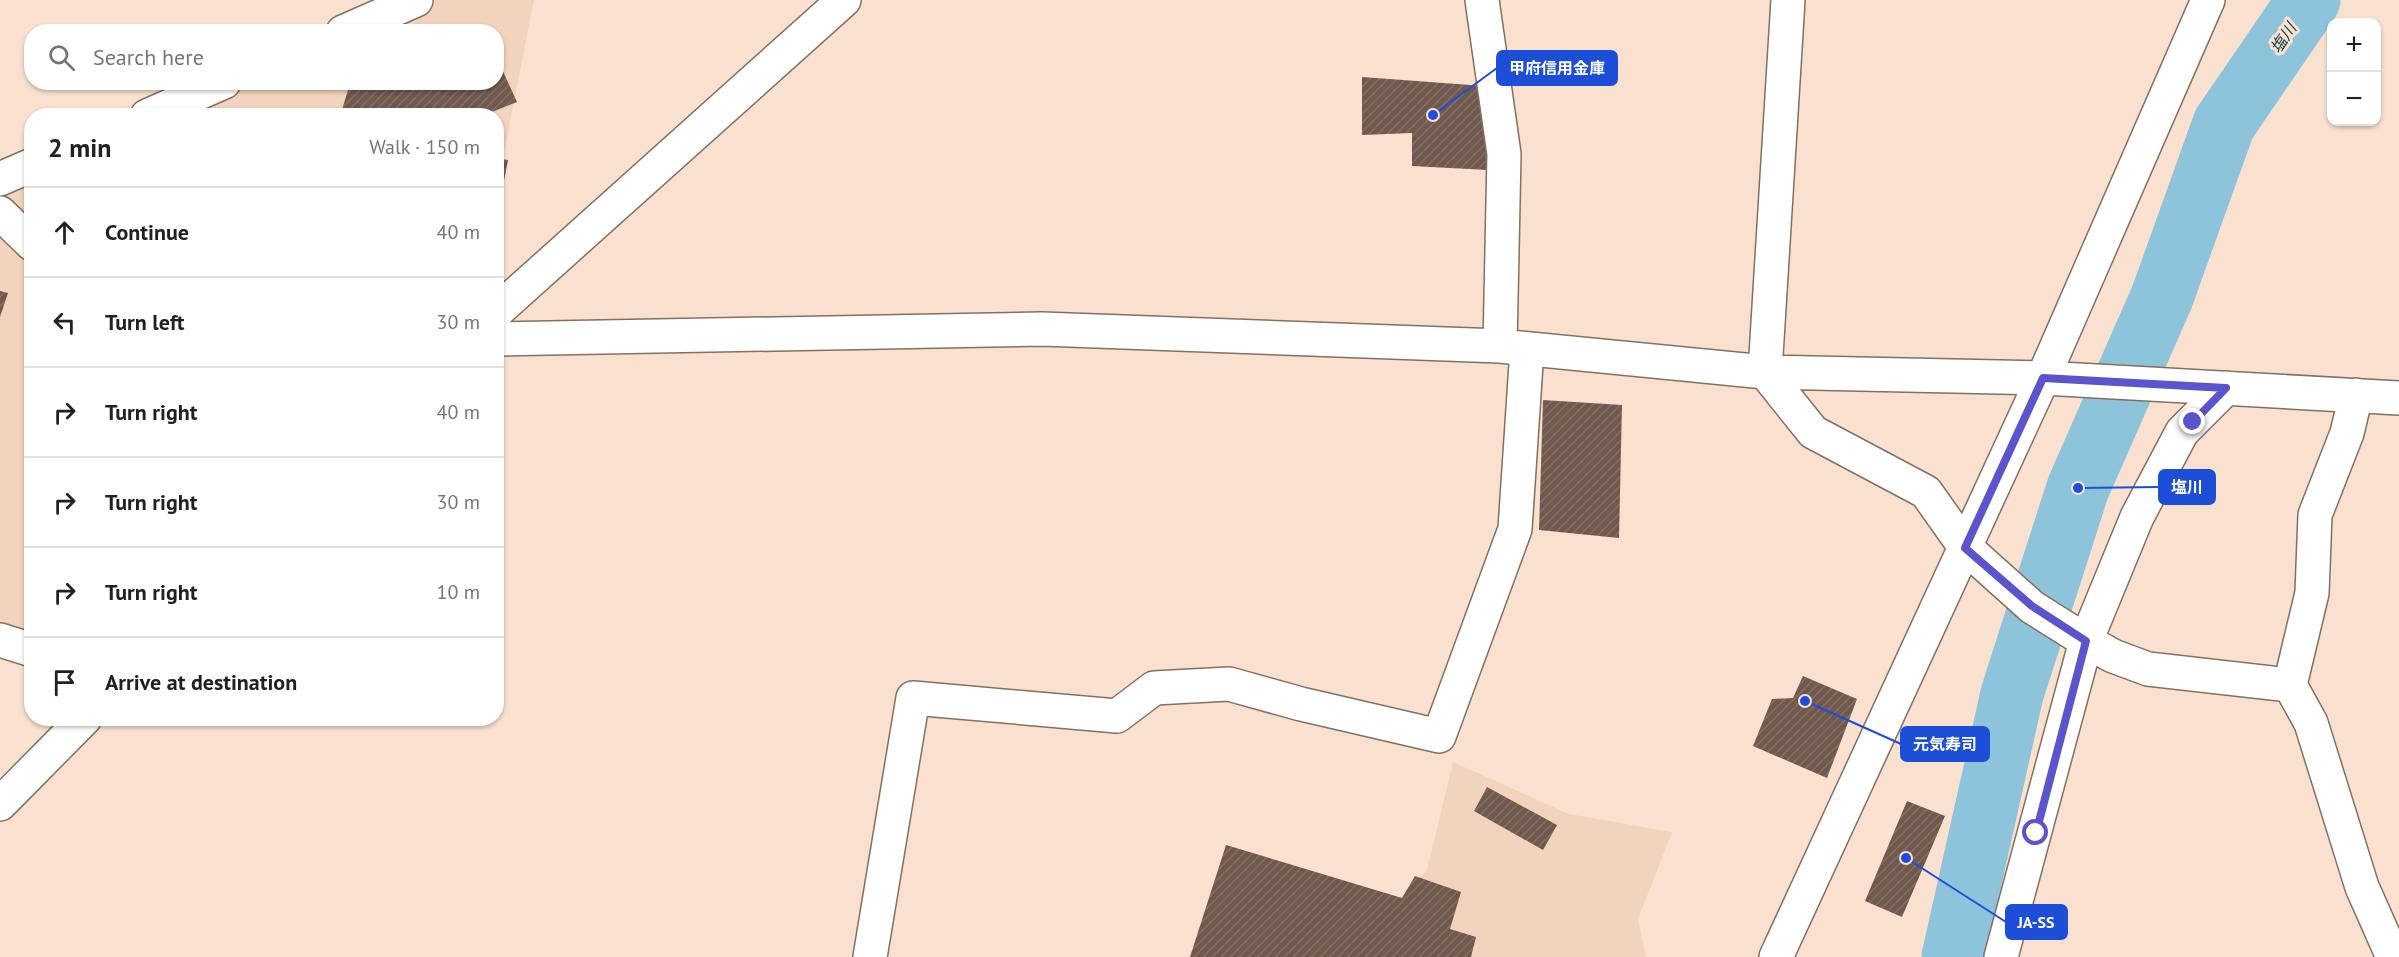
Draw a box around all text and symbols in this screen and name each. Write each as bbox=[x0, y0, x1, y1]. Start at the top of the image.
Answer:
water label: 塩川 bbox=[2266, 17, 2301, 57]
map controls bbox=[2327, 18, 2381, 126]
button: + bbox=[2327, 18, 2381, 72]
search box bbox=[24, 24, 504, 90]
icon: search bbox=[45, 41, 78, 74]
text: Search here bbox=[93, 43, 204, 71]
callout: 甲府信用金庫 bbox=[1497, 51, 1617, 85]
text: 甲府信用金庫 bbox=[1509, 58, 1605, 78]
button: − bbox=[2327, 72, 2381, 126]
text: 2 min bbox=[48, 131, 111, 164]
text: Walk · 150 m bbox=[369, 134, 480, 160]
icon: ahead bbox=[48, 216, 81, 249]
text: Continue bbox=[105, 218, 189, 246]
text: 40 m bbox=[437, 219, 480, 245]
icon: left bbox=[48, 306, 81, 339]
text: Turn left bbox=[105, 308, 185, 336]
text: 30 m bbox=[437, 309, 480, 335]
icon: right bbox=[48, 396, 81, 429]
text: Turn right bbox=[105, 398, 197, 426]
text: 40 m bbox=[437, 399, 480, 425]
route end bbox=[2179, 408, 2205, 434]
callout: 塩川 bbox=[2159, 470, 2215, 504]
text: 塩川 bbox=[2171, 477, 2203, 497]
icon: right bbox=[48, 486, 81, 519]
text: Turn right bbox=[105, 488, 197, 516]
text: 30 m bbox=[437, 489, 480, 515]
icon: right bbox=[48, 576, 81, 609]
text: Turn right bbox=[105, 578, 197, 606]
text: 10 m bbox=[437, 579, 480, 605]
icon: arrive bbox=[48, 666, 81, 699]
text: Arrive at destination bbox=[105, 668, 297, 696]
callout: 元気寿司 bbox=[1901, 727, 1989, 761]
text: 元気寿司 bbox=[1913, 734, 1977, 754]
route start bbox=[2022, 819, 2048, 845]
callout: JA-SS bbox=[2006, 905, 2067, 939]
text: JA-SS bbox=[2016, 912, 2055, 932]

